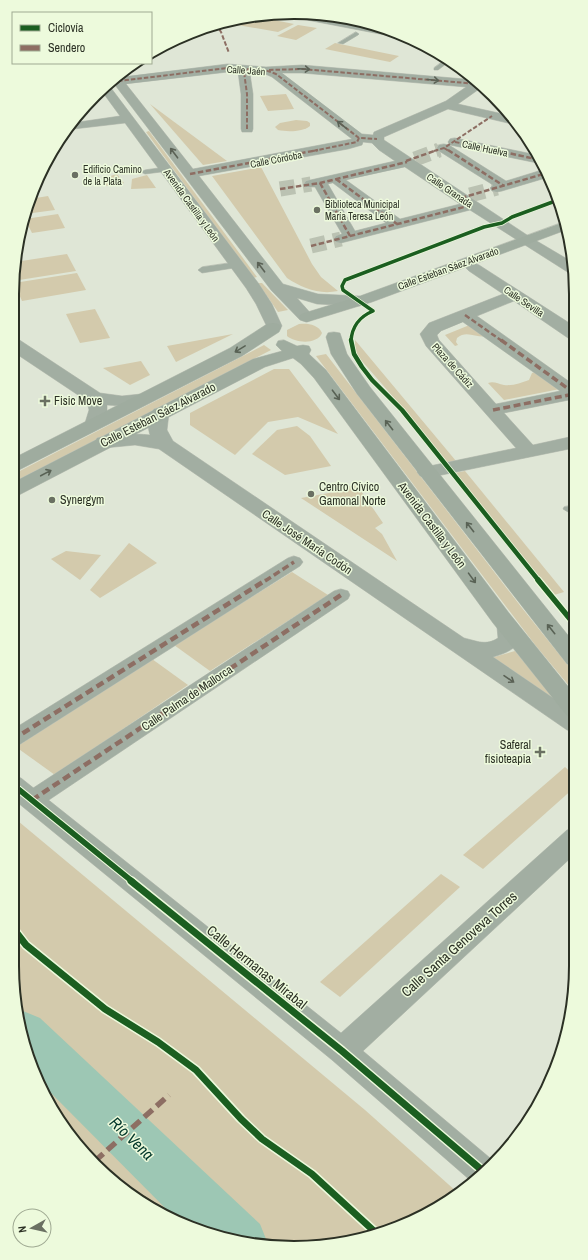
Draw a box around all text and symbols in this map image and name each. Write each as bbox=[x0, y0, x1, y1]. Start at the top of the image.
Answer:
legend bbox=[12, 12, 152, 64]
text: Ciclovía bbox=[48, 20, 84, 36]
text: Sendero bbox=[48, 40, 85, 56]
street label: Calle Jaén bbox=[226, 63, 266, 78]
one-way arrow bbox=[297, 66, 310, 73]
one-way arrow bbox=[426, 76, 439, 84]
one-way arrow bbox=[337, 121, 348, 129]
street label: Calle Huelva bbox=[461, 137, 509, 160]
one-way arrow bbox=[169, 147, 178, 158]
street label: Calle Córdoba bbox=[249, 148, 303, 171]
place label: Edificio Camino de la Plata bbox=[83, 163, 142, 188]
street label: Avenida Castilla y León bbox=[160, 166, 222, 244]
marker: Edificio Camino de la Plata bbox=[70, 170, 80, 180]
street label: Calle Granada bbox=[424, 170, 476, 211]
place label: Biblioteca Municipal María Teresa León bbox=[325, 198, 399, 223]
marker: Biblioteca Municipal María Teresa León bbox=[312, 205, 322, 215]
street label: Calle Esteban Sáez Alvarado bbox=[396, 244, 501, 293]
one-way arrow bbox=[257, 261, 266, 272]
street label: Calle Sevilla bbox=[501, 283, 547, 320]
street label: Plaza de Cádiz bbox=[429, 340, 476, 390]
one-way arrow bbox=[234, 346, 246, 354]
street label: Calle Esteban Sáez Alvarado bbox=[98, 379, 218, 451]
one-way arrow bbox=[332, 390, 340, 401]
place label: Fisic Move bbox=[54, 393, 102, 409]
marker: Fisic Move bbox=[39, 395, 51, 407]
one-way arrow bbox=[385, 419, 394, 430]
one-way arrow bbox=[40, 469, 52, 476]
street label: Avenida Castilla y León bbox=[394, 478, 470, 571]
place label: Centro Cívico Gamonal Norte bbox=[319, 479, 386, 509]
marker: Centro Cívico Gamonal Norte bbox=[306, 489, 316, 499]
place label: Synergym bbox=[60, 492, 104, 508]
marker: Synergym bbox=[47, 495, 57, 505]
street label: Calle José María Codón bbox=[259, 506, 355, 578]
one-way arrow bbox=[466, 521, 474, 532]
one-way arrow bbox=[468, 572, 476, 583]
one-way arrow bbox=[546, 623, 555, 634]
street label: Calle Palma de Mallorca bbox=[138, 661, 236, 734]
one-way arrow bbox=[503, 675, 514, 683]
place label: Saferal fisioteapia bbox=[485, 737, 532, 767]
marker: Saferal fisioteapia bbox=[534, 746, 546, 758]
street label: Calle Santa Genoveva Torres bbox=[397, 887, 521, 1001]
street label: Calle Hermanas Mirabal bbox=[203, 921, 311, 1013]
water label: Río Vena bbox=[105, 1111, 159, 1165]
north arrow bbox=[12, 1208, 52, 1248]
text: N bbox=[15, 1225, 29, 1234]

